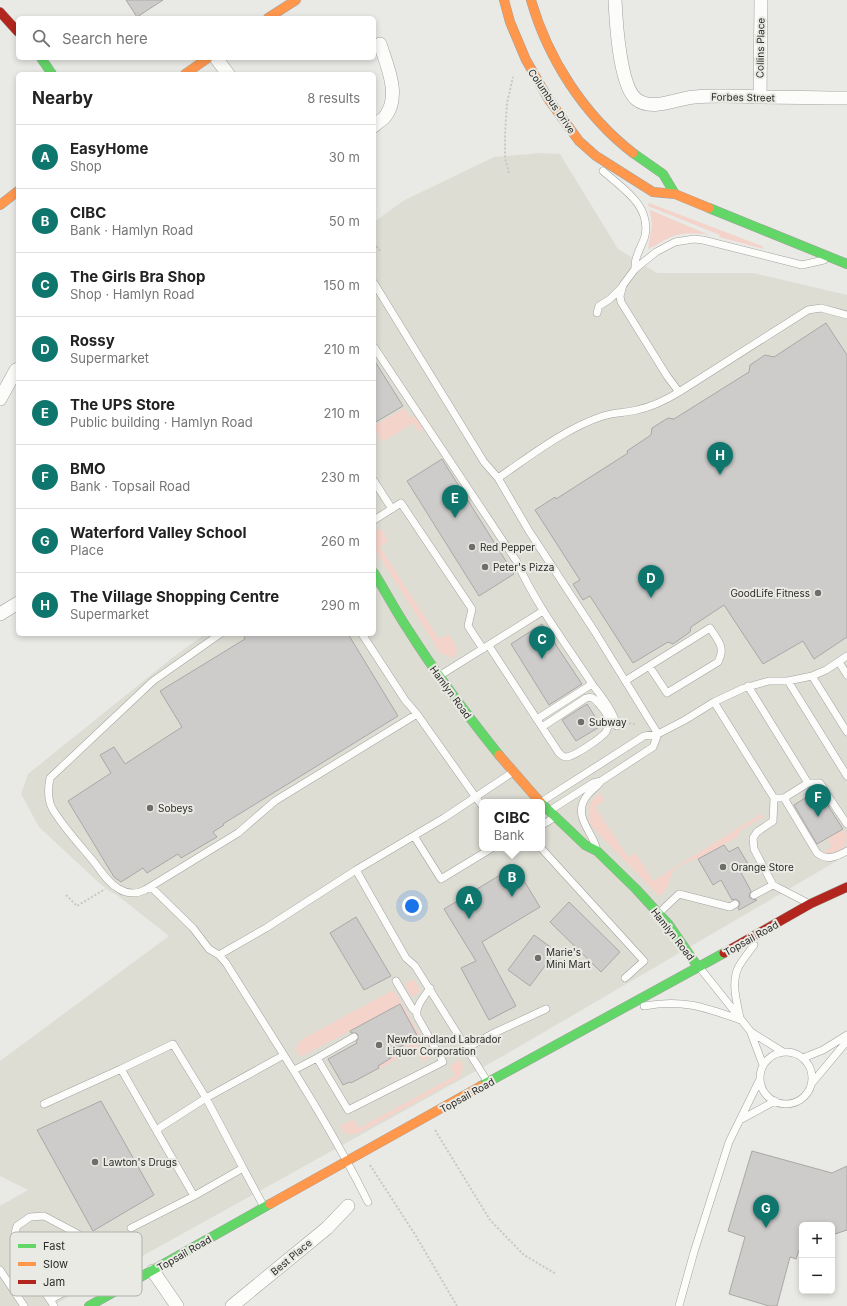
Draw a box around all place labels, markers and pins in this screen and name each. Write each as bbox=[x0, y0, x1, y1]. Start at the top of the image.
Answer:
pin: H bbox=[707, 442, 733, 475]
pin: E bbox=[442, 485, 468, 518]
place label: Red Pepper bbox=[480, 541, 535, 553]
marker: Red Pepper bbox=[467, 542, 477, 552]
place label: Peter's Pizza bbox=[493, 561, 555, 573]
marker: Peter's Pizza bbox=[480, 562, 490, 572]
pin: D bbox=[638, 565, 664, 598]
place label: GoodLife Fitness bbox=[730, 587, 810, 599]
marker: GoodLife Fitness bbox=[813, 588, 823, 598]
pin: C bbox=[529, 626, 555, 659]
place label: Subway bbox=[589, 716, 627, 728]
marker: Subway bbox=[576, 717, 586, 727]
pin: F bbox=[805, 784, 831, 817]
place label: Sobeys bbox=[158, 802, 193, 814]
marker: Sobeys bbox=[145, 803, 155, 813]
place label: Orange Store bbox=[731, 861, 794, 873]
marker: Orange Store bbox=[718, 862, 728, 872]
pin: B bbox=[499, 864, 525, 897]
pin: A bbox=[456, 886, 482, 919]
place label: Marie's Mini Mart bbox=[546, 946, 591, 970]
marker: Marie's Mini Mart bbox=[533, 953, 543, 963]
place label: Newfoundland Labrador Liquor Corporation bbox=[387, 1033, 501, 1057]
marker: Newfoundland Labrador Liquor Corporation bbox=[374, 1040, 384, 1050]
place label: Lawton's Drugs bbox=[103, 1156, 177, 1168]
marker: Lawton's Drugs bbox=[90, 1157, 100, 1167]
pin: G bbox=[753, 1195, 779, 1228]

